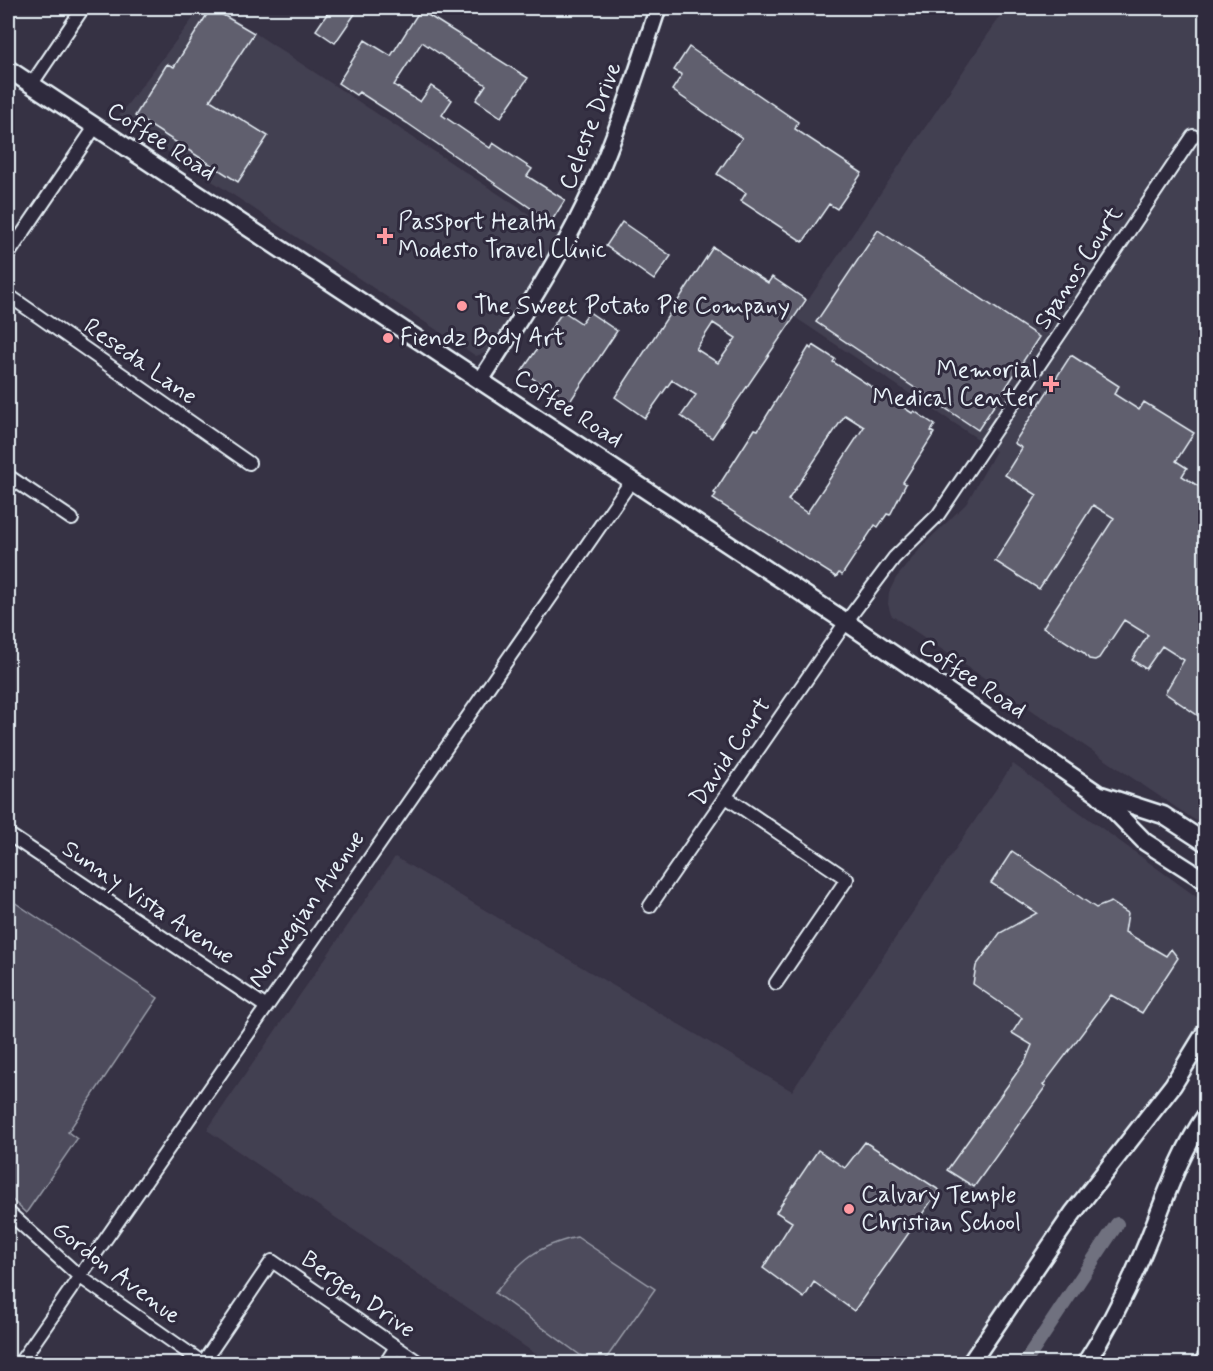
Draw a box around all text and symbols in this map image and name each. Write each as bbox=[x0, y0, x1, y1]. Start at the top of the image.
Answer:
street label: Celeste Drive bbox=[552, 58, 630, 194]
street label: Coffee Road bbox=[101, 95, 221, 189]
street label: Spanos Court bbox=[1028, 200, 1130, 336]
place label: Passport Health Modesto Travel Clinic bbox=[398, 207, 607, 266]
marker: Passport Health Modesto Travel Clinic bbox=[376, 227, 394, 245]
place label: The Sweet Potato Pie Company bbox=[474, 291, 790, 322]
marker: The Sweet Potato Pie Company bbox=[455, 299, 469, 313]
street label: Reseda Lane bbox=[77, 311, 203, 413]
place label: Fiendz Body Art bbox=[400, 323, 565, 354]
marker: Fiendz Body Art bbox=[381, 331, 395, 345]
place label: Memorial Medical Center bbox=[872, 355, 1038, 414]
street label: Coffee Road bbox=[508, 362, 628, 456]
marker: Memorial Medical Center bbox=[1042, 375, 1060, 393]
street label: Coffee Road bbox=[912, 632, 1032, 726]
street label: David Court bbox=[683, 692, 779, 812]
street label: Norwegian Avenue bbox=[241, 824, 373, 994]
street label: Sunny Vista Avenue bbox=[56, 834, 240, 972]
place label: Calvary Temple Christian School bbox=[861, 1180, 1021, 1239]
marker: Calvary Temple Christian School bbox=[842, 1202, 856, 1216]
street label: Gordon Avenue bbox=[45, 1214, 187, 1332]
street label: Bergen Drive bbox=[294, 1244, 421, 1347]

